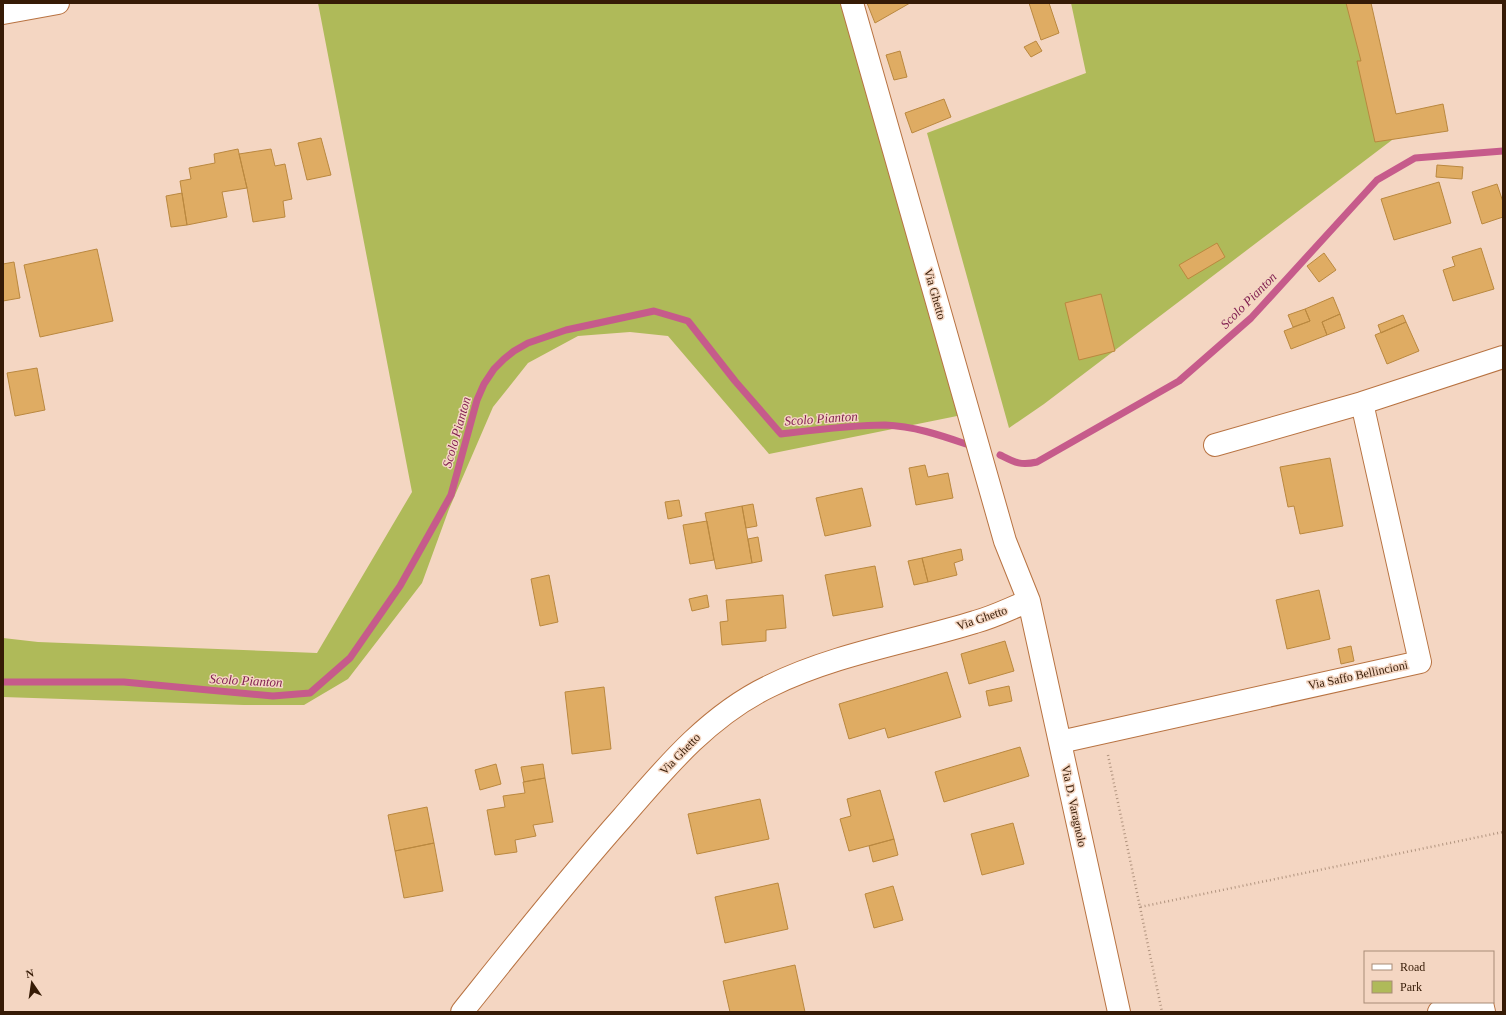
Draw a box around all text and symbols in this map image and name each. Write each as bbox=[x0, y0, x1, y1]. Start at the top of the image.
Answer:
street label: Via Ghetto bbox=[921, 267, 949, 321]
water label: Scolo Pianton bbox=[1217, 269, 1280, 332]
water label: Scolo Pianton bbox=[439, 395, 474, 469]
water label: Scolo Pianton bbox=[784, 408, 858, 429]
street label: Via Ghetto bbox=[955, 603, 1009, 633]
street label: Via Saffo Bellincioni bbox=[1307, 657, 1410, 692]
water label: Scolo Pianton bbox=[209, 671, 283, 690]
street label: Via Ghetto bbox=[657, 730, 703, 778]
street label: Via D. Varagnolo bbox=[1058, 764, 1090, 848]
legend bbox=[1364, 951, 1494, 1003]
text: Road bbox=[1400, 960, 1425, 974]
north arrow bbox=[12, 963, 52, 1003]
text: N bbox=[25, 967, 35, 980]
text: Park bbox=[1400, 980, 1422, 994]

